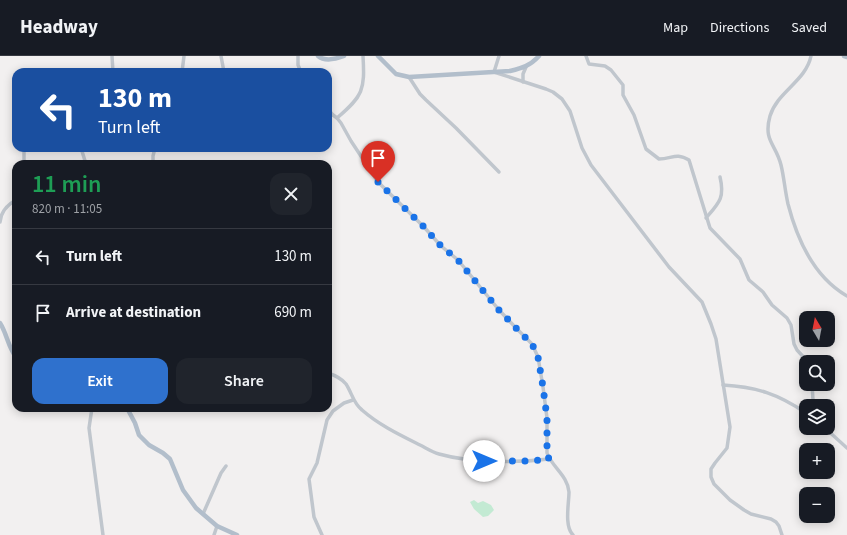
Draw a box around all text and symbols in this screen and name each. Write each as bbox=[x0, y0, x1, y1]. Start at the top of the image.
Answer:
text: Headway bbox=[20, 14, 98, 41]
text: Map bbox=[663, 18, 688, 38]
text: Directions bbox=[710, 18, 769, 38]
text: Saved bbox=[791, 18, 827, 38]
text: 130 m bbox=[98, 78, 172, 118]
icon: left bbox=[32, 84, 84, 136]
text: Turn left bbox=[98, 115, 160, 140]
pin bbox=[361, 141, 395, 182]
icon: arrive bbox=[367, 147, 389, 169]
text: 11 min bbox=[32, 167, 101, 202]
button: close bbox=[270, 173, 312, 215]
text: 820 m · 11:05 bbox=[32, 200, 102, 218]
icon: left bbox=[32, 246, 54, 268]
text: Turn left bbox=[66, 246, 122, 267]
text: 130 m bbox=[274, 246, 312, 267]
icon: arrive bbox=[32, 302, 54, 324]
text: Arrive at destination bbox=[66, 302, 201, 323]
text: 690 m bbox=[274, 302, 312, 323]
north arrow bbox=[799, 311, 835, 347]
map controls bbox=[799, 311, 835, 523]
button: search bbox=[799, 355, 835, 391]
button: Exit bbox=[32, 358, 168, 404]
button: Share bbox=[176, 358, 312, 404]
button: layers bbox=[799, 399, 835, 435]
position arrow bbox=[463, 440, 505, 482]
button: + bbox=[799, 443, 835, 479]
button: − bbox=[799, 487, 835, 523]

